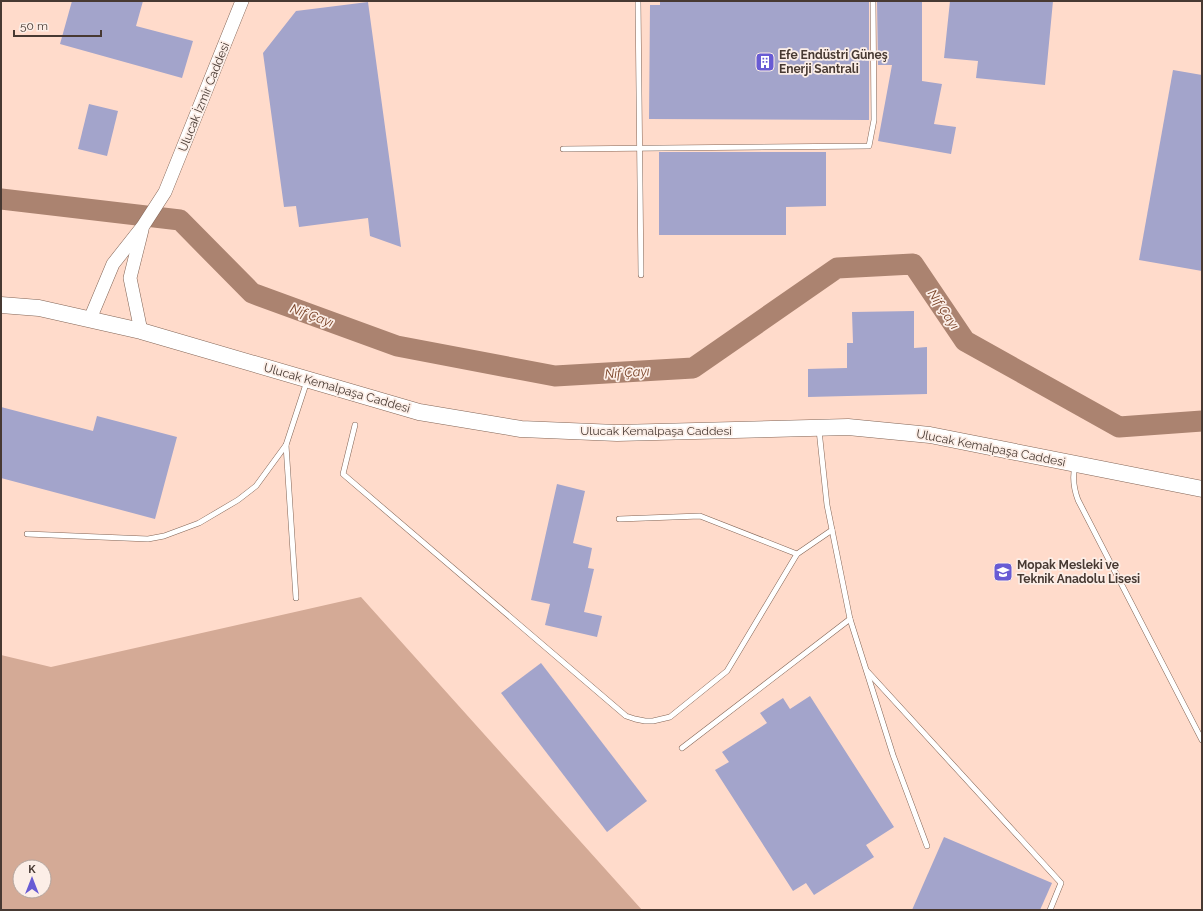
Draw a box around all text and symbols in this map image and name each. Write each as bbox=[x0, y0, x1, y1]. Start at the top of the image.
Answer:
scale bar bbox=[14, 12, 101, 38]
text: 50 m bbox=[20, 19, 48, 33]
street label: Ulucak İzmir Caddesi bbox=[176, 40, 232, 154]
place label: Efe Endüstri Güneş Enerji Santrali bbox=[779, 48, 888, 76]
building icon: Efe Endüstri Güneş Enerji Santrali bbox=[754, 51, 776, 73]
water label: Nif Çayı bbox=[925, 286, 962, 332]
water label: Nif Çayı bbox=[288, 301, 336, 330]
street label: Ulucak Kemalpaşa Caddesi bbox=[262, 360, 412, 416]
water label: Nif Çayı bbox=[604, 363, 650, 382]
street label: Ulucak Kemalpaşa Caddesi bbox=[580, 424, 732, 438]
street label: Ulucak Kemalpaşa Caddesi bbox=[915, 427, 1067, 469]
place label: Mopak Mesleki ve Teknik Anadolu Lisesi bbox=[1017, 558, 1140, 586]
school or university icon: Mopak Mesleki ve Teknik Anadolu Lisesi bbox=[992, 561, 1014, 583]
north arrow bbox=[12, 859, 52, 899]
text: K bbox=[28, 863, 36, 876]

